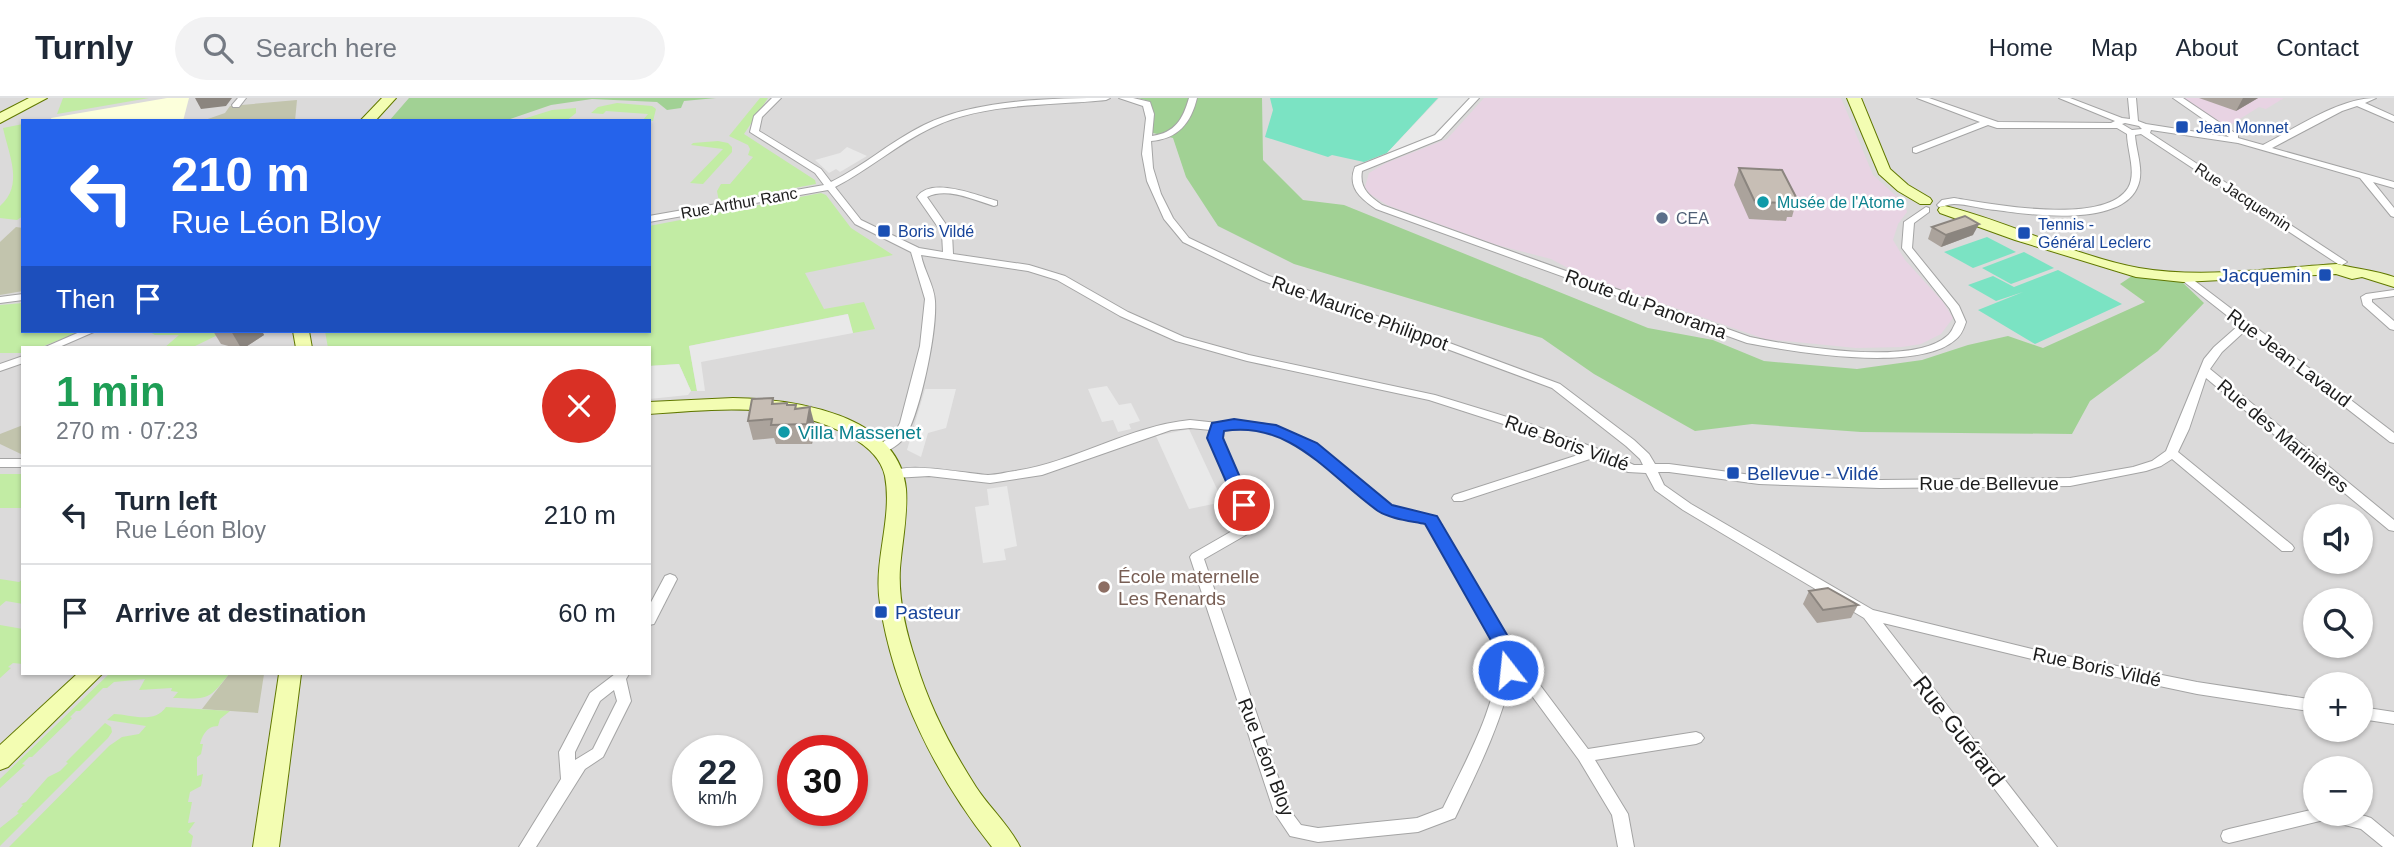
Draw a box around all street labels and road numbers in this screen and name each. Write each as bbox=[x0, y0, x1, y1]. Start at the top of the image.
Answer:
street label: Rue Jacquemin bbox=[2192, 160, 2294, 234]
street label: Rue Arthur Ranc bbox=[679, 184, 799, 222]
street label: Route du Panorama bbox=[1563, 265, 1730, 343]
street label: Rue Maurice Philippot bbox=[1269, 271, 1452, 355]
street label: Rue Jean Lavaud bbox=[2223, 305, 2355, 411]
street label: Rue des Marinières bbox=[2213, 375, 2353, 497]
street label: Rue Boris Vildé bbox=[1502, 411, 1632, 475]
street label: Rue de Bellevue bbox=[1919, 473, 2059, 494]
street label: Rue Boris Vildé bbox=[2031, 643, 2163, 691]
street label: Rue Guérard bbox=[1908, 671, 2010, 791]
street label: Rue Léon Bloy bbox=[1234, 695, 1298, 819]

